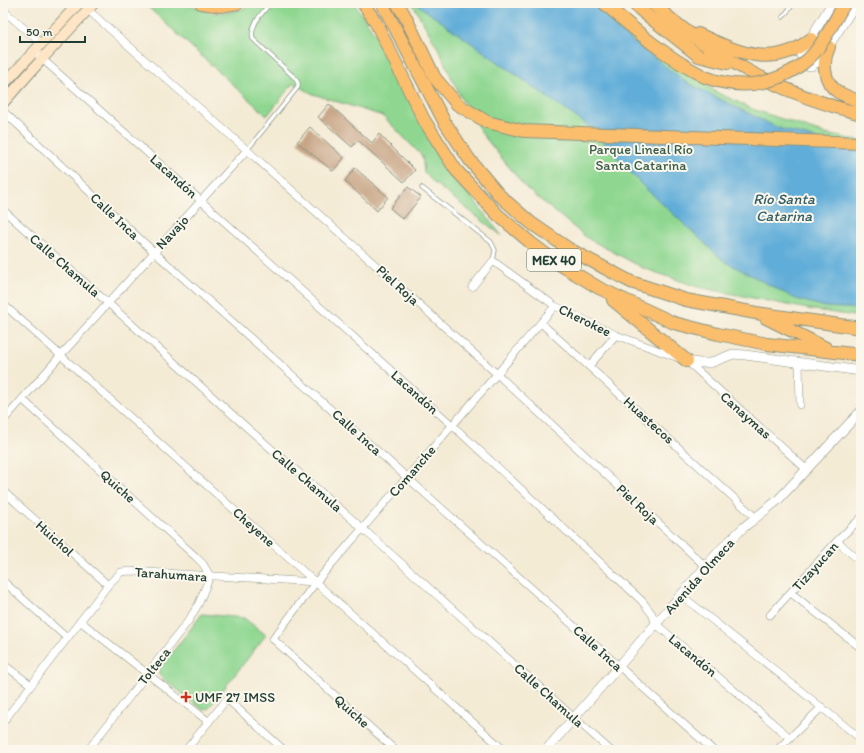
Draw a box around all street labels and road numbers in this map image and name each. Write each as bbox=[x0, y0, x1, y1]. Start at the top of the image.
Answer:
street label: Lacandón bbox=[146, 151, 201, 202]
street label: Calle Inca bbox=[87, 189, 143, 244]
street label: Navajo bbox=[152, 212, 192, 253]
street label: Calle Chamula bbox=[26, 230, 104, 301]
road number: MEX 40 bbox=[527, 249, 581, 271]
street label: Piel Roja bbox=[373, 262, 423, 310]
street label: Cherokee bbox=[556, 300, 614, 341]
street label: Lacandón bbox=[387, 367, 442, 418]
street label: Canaymas bbox=[717, 388, 775, 443]
street label: Huastecos bbox=[620, 393, 678, 448]
street label: Calle Inca bbox=[328, 406, 386, 460]
street label: Comanche bbox=[385, 442, 440, 501]
street label: Calle Chamula bbox=[268, 445, 346, 516]
street label: Quiche bbox=[96, 466, 139, 507]
street label: Piel Roja bbox=[613, 480, 663, 529]
street label: Cheyene bbox=[229, 504, 279, 551]
street label: Huichol bbox=[32, 517, 77, 560]
street label: Avenida Olmeca bbox=[661, 535, 738, 618]
street label: Tizayucan bbox=[789, 538, 842, 595]
street label: Tarahumara bbox=[134, 563, 208, 586]
street label: Calle Inca bbox=[569, 622, 627, 676]
street label: Lacandón bbox=[665, 630, 720, 681]
street label: Tolteca bbox=[134, 643, 175, 689]
street label: Calle Chamula bbox=[510, 660, 587, 731]
street label: Quiche bbox=[330, 691, 373, 732]

